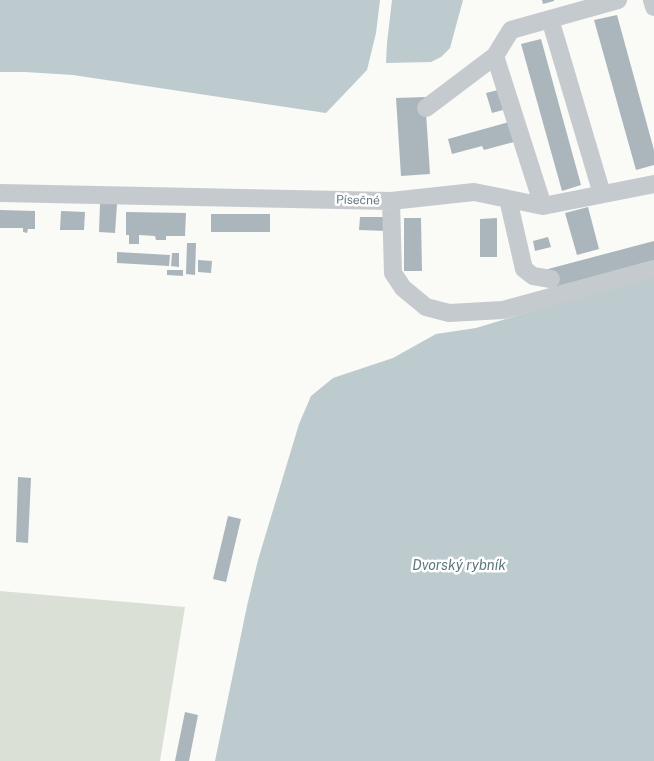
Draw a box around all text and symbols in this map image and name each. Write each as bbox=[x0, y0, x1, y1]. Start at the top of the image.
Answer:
street label: Písečné bbox=[336, 193, 380, 207]
water label: Dvorský rybník bbox=[412, 557, 506, 573]

